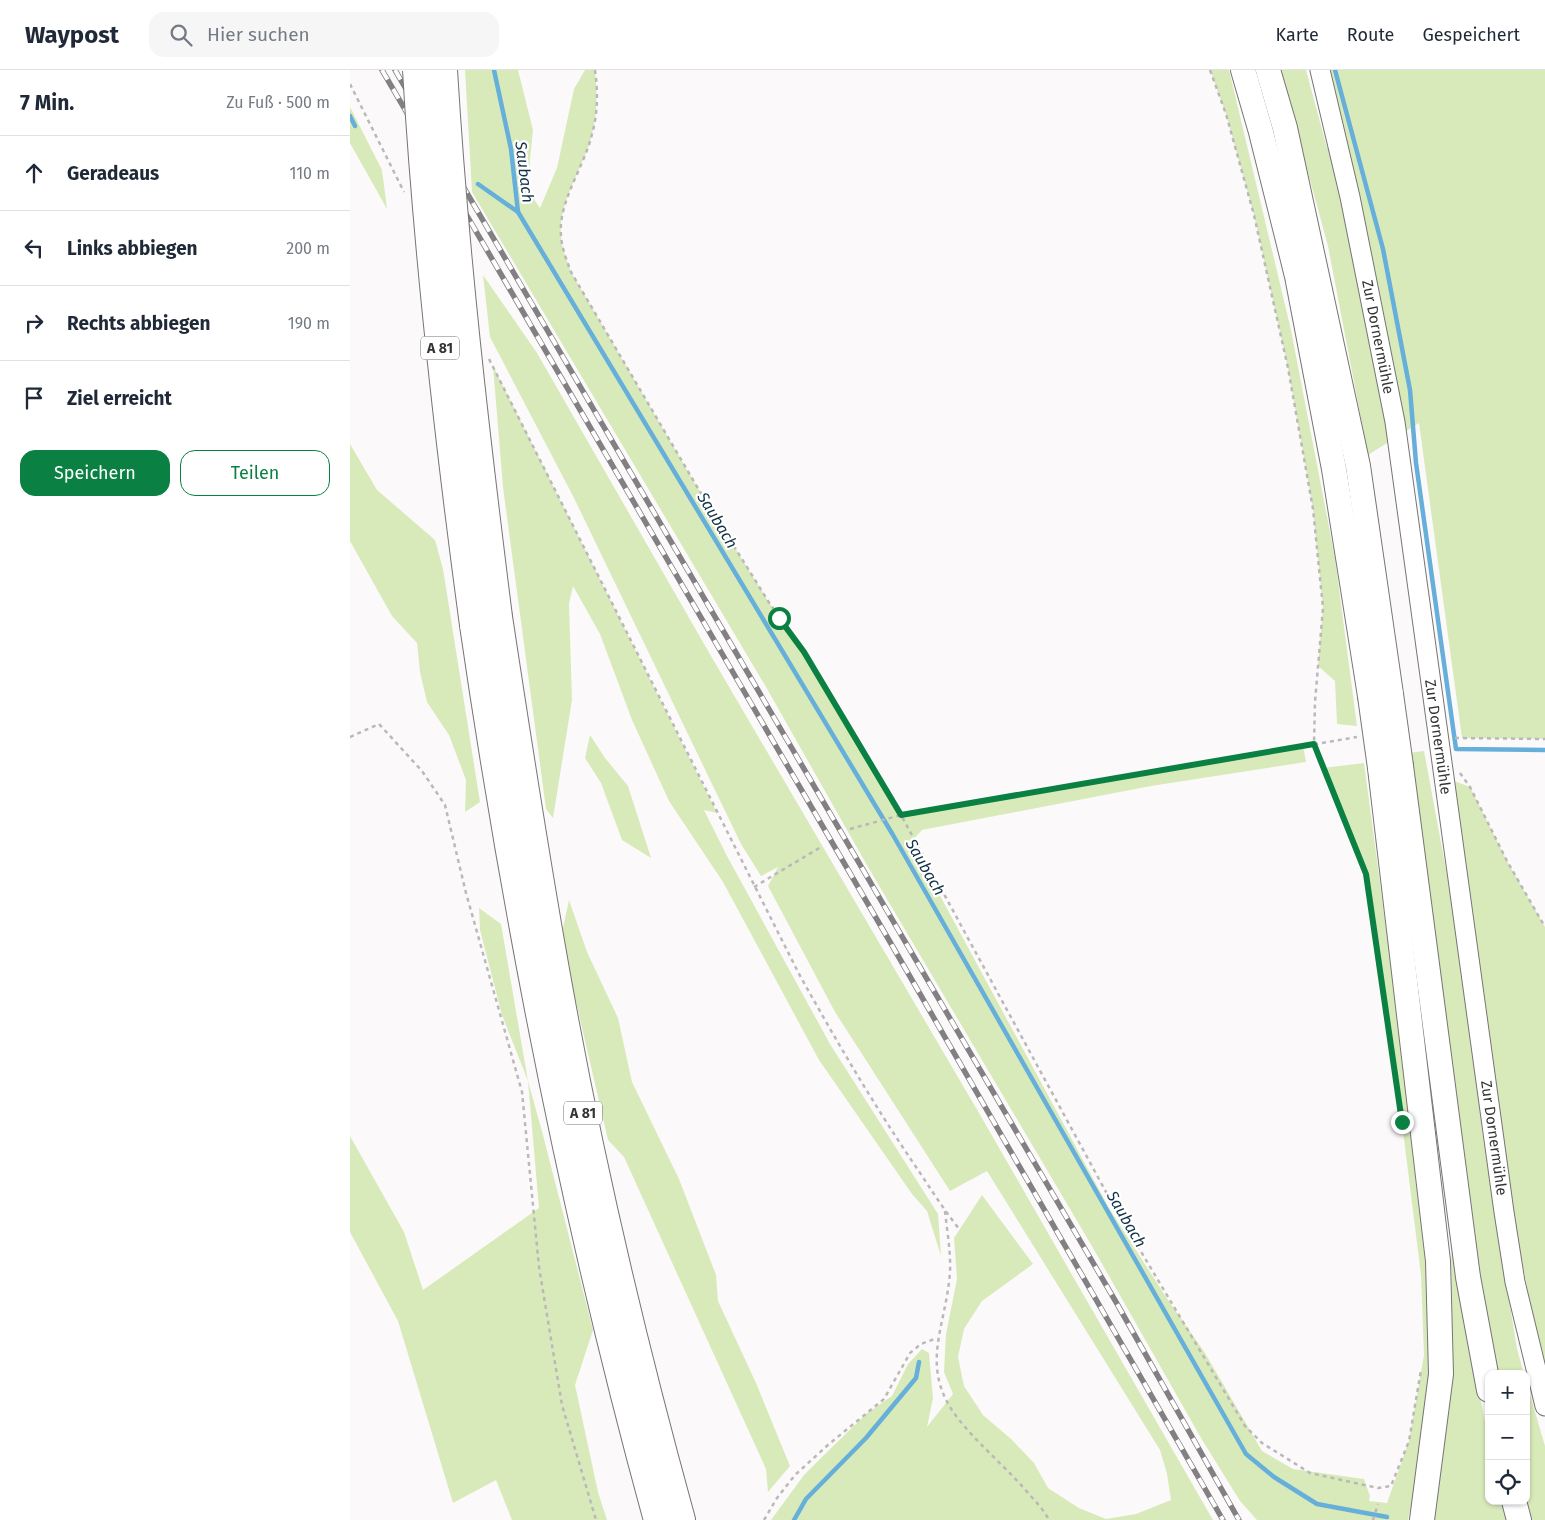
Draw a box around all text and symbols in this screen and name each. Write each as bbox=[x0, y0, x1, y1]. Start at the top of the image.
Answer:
search box bbox=[149, 12, 499, 57]
text: Waypost bbox=[25, 21, 119, 49]
icon: search bbox=[167, 21, 195, 49]
text: Hier suchen bbox=[207, 23, 310, 46]
text: Karte bbox=[1276, 24, 1319, 46]
text: Route bbox=[1347, 24, 1394, 46]
text: Gespeichert bbox=[1422, 24, 1520, 46]
text: 7 Min. bbox=[20, 90, 74, 116]
text: Zu Fuß · 500 m bbox=[226, 93, 330, 112]
water label: Saubach bbox=[511, 139, 538, 204]
icon: ahead bbox=[20, 159, 48, 187]
text: Geradeaus bbox=[67, 162, 159, 185]
text: 110 m bbox=[289, 164, 330, 183]
icon: left bbox=[20, 234, 48, 262]
text: Links abbiegen bbox=[67, 237, 198, 260]
text: 200 m bbox=[286, 239, 330, 258]
street label: Zur Dornermühle bbox=[1358, 278, 1398, 396]
icon: right bbox=[20, 309, 48, 337]
text: Rechts abbiegen bbox=[67, 312, 210, 335]
text: 190 m bbox=[288, 314, 330, 333]
road number: A 81 bbox=[421, 336, 459, 360]
icon: arrive bbox=[20, 384, 48, 412]
text: Ziel erreicht bbox=[67, 387, 172, 410]
button: Speichern bbox=[20, 450, 170, 496]
button: Teilen bbox=[180, 450, 330, 496]
water label: Saubach bbox=[693, 488, 742, 552]
route start bbox=[768, 607, 791, 630]
street label: Zur Dornermühle bbox=[1421, 678, 1455, 796]
water label: Saubach bbox=[901, 835, 949, 899]
street label: Zur Dornermühle bbox=[1477, 1079, 1511, 1197]
road number: A 81 bbox=[564, 1102, 602, 1124]
route end bbox=[1391, 1111, 1414, 1134]
water label: Saubach bbox=[1102, 1187, 1150, 1251]
map controls bbox=[1485, 1370, 1530, 1505]
button: + bbox=[1485, 1370, 1530, 1415]
button: − bbox=[1485, 1415, 1530, 1460]
button: locate bbox=[1485, 1460, 1530, 1505]

